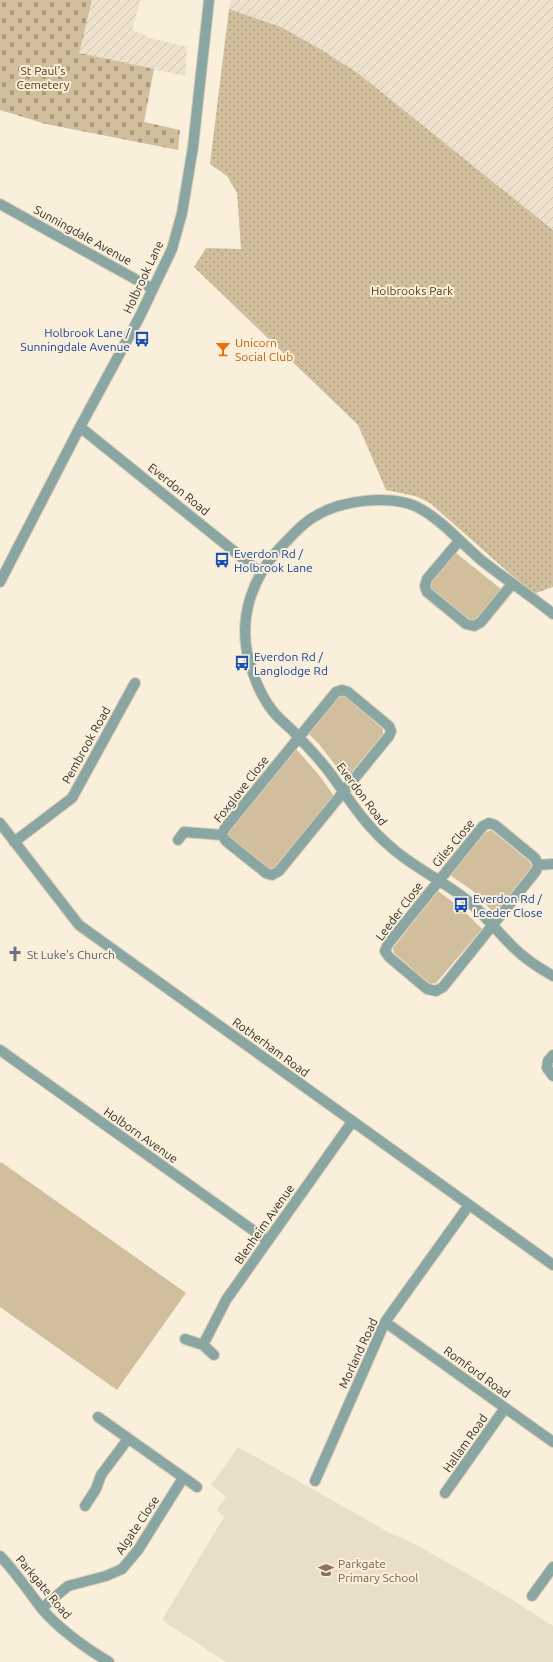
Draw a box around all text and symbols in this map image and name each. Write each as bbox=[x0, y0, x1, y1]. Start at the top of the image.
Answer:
park label: St Paul's Cemetery bbox=[17, 64, 70, 91]
street label: Sunningdale Avenue bbox=[32, 203, 134, 267]
street label: Holbrook Lane bbox=[120, 239, 166, 315]
park label: Holbrooks Park bbox=[371, 284, 453, 297]
place label: Holbrook Lane / Sunningdale Avenue bbox=[20, 326, 131, 353]
bus stop icon: Holbrook Lane / Sunningdale Avenue bbox=[133, 330, 151, 348]
place label: Unicorn Social Club bbox=[235, 336, 293, 363]
bar icon: Unicorn Social Club bbox=[214, 340, 232, 358]
street label: Everdon Road bbox=[146, 460, 212, 518]
place label: Everdon Rd / Holbrook Lane bbox=[234, 547, 313, 574]
bus stop icon: Everdon Rd / Holbrook Lane bbox=[213, 551, 231, 569]
place label: Everdon Rd / Langlodge Rd bbox=[254, 650, 328, 677]
bus stop icon: Everdon Rd / Langlodge Rd bbox=[233, 654, 251, 672]
street label: Pembrook Road bbox=[59, 704, 113, 786]
street label: Foxglove Close bbox=[211, 753, 271, 825]
street label: Everdon Road bbox=[334, 760, 390, 828]
street label: Giles Close bbox=[429, 817, 477, 869]
street label: Leeder Close bbox=[373, 879, 425, 943]
place label: Everdon Rd / Leeder Close bbox=[473, 892, 543, 919]
bus stop icon: Everdon Rd / Leeder Close bbox=[452, 896, 470, 914]
church icon: St Luke's Church bbox=[6, 945, 24, 963]
place label: St Luke's Church bbox=[27, 948, 115, 961]
street label: Rotherham Road bbox=[230, 1015, 312, 1079]
street label: Holborn Avenue bbox=[102, 1105, 180, 1165]
street label: Blenheim Avenue bbox=[232, 1182, 296, 1266]
street label: Morland Road bbox=[336, 1316, 380, 1390]
street label: Romford Road bbox=[441, 1344, 513, 1400]
street label: Hallam Road bbox=[440, 1412, 490, 1474]
street label: Algate Close bbox=[113, 1493, 161, 1557]
street label: Parkgate Road bbox=[14, 1553, 74, 1621]
place label: Parkgate Primary School bbox=[338, 1557, 418, 1584]
school or university icon: Parkgate Primary School bbox=[317, 1561, 335, 1579]

